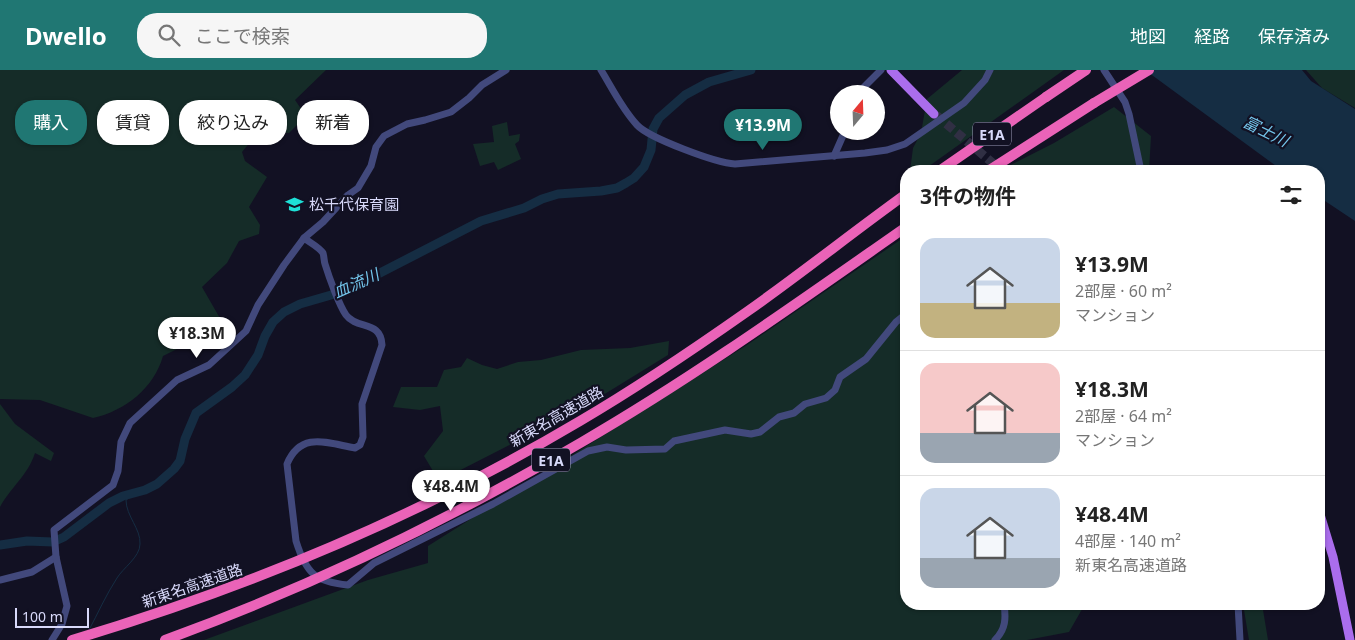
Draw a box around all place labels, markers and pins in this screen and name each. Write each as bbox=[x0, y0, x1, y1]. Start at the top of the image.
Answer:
pin: ¥13.9M bbox=[722, 108, 804, 151]
school or university icon: 松千代保育園 bbox=[285, 194, 305, 214]
place label: 松千代保育園 bbox=[309, 194, 399, 214]
pin: ¥18.3M bbox=[156, 316, 238, 359]
pin: ¥48.4M bbox=[410, 470, 492, 512]

